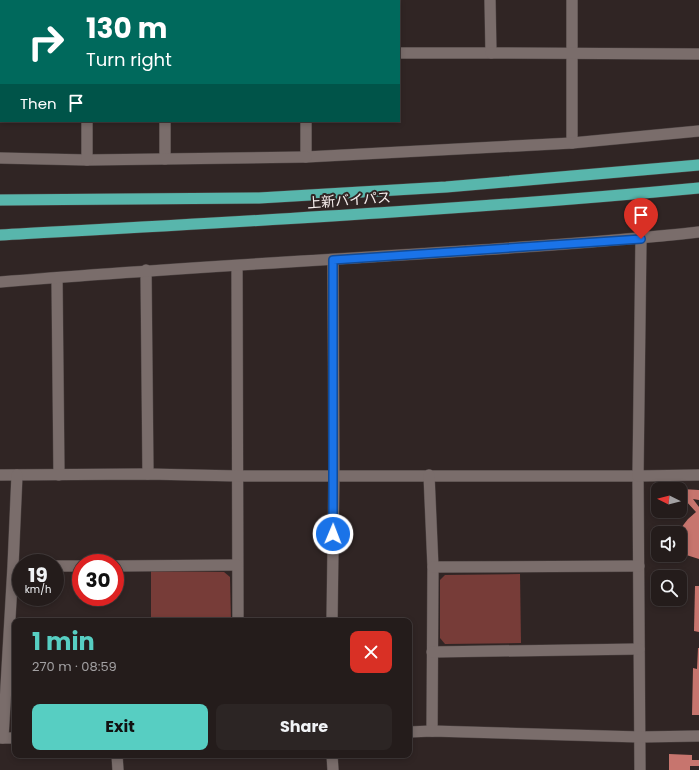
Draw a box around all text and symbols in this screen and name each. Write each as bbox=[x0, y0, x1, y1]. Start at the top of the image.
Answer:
text: 130 m bbox=[86, 9, 167, 48]
icon: right bbox=[20, 16, 72, 68]
text: Turn right bbox=[86, 47, 172, 72]
icon: arrive bbox=[65, 92, 87, 114]
text: Then bbox=[20, 93, 57, 114]
street label: 上新バイパス bbox=[307, 187, 391, 213]
pin bbox=[624, 198, 658, 239]
icon: arrive bbox=[630, 204, 652, 226]
north arrow bbox=[651, 482, 687, 518]
map controls bbox=[651, 482, 687, 606]
position arrow bbox=[312, 513, 354, 555]
button: sound bbox=[651, 526, 687, 562]
speed limit sign: 30 bbox=[72, 554, 124, 606]
text: 19 bbox=[28, 561, 48, 589]
button: search bbox=[651, 570, 687, 606]
text: km/h bbox=[25, 582, 51, 597]
text: 1 min bbox=[32, 625, 95, 658]
button: close bbox=[350, 631, 392, 673]
text: 270 m · 08:59 bbox=[32, 657, 117, 676]
button: Exit bbox=[32, 704, 208, 750]
button: Share bbox=[216, 704, 392, 750]

